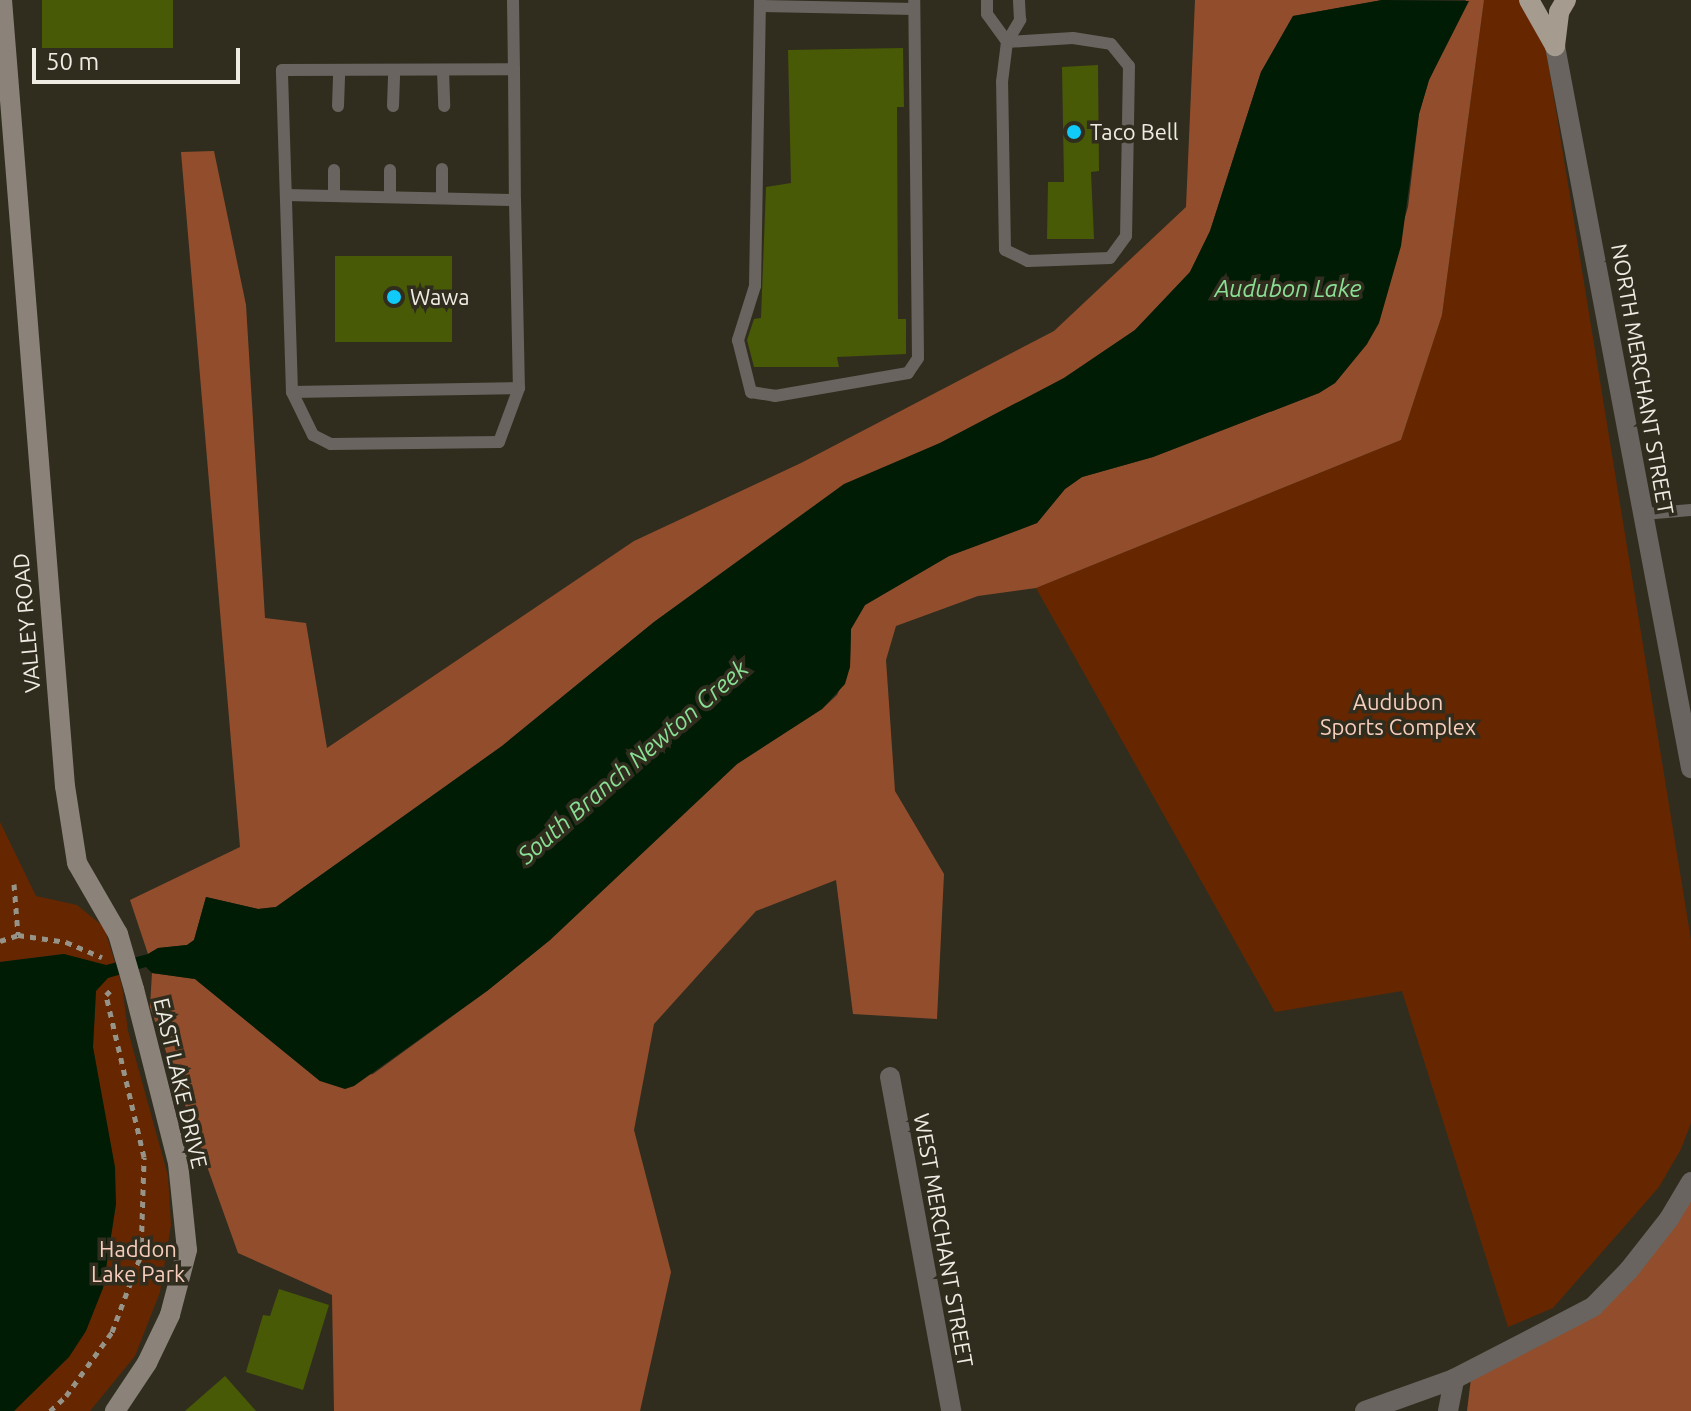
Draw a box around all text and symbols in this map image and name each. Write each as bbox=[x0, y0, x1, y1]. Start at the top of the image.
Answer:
scale bar bbox=[36, 32, 244, 82]
text: 50 m bbox=[46, 48, 99, 75]
place label: Taco Bell bbox=[1090, 119, 1178, 145]
marker: Taco Bell bbox=[1065, 123, 1083, 141]
street label: NORTH MERCHANT STREET bbox=[1606, 242, 1680, 516]
water label: Audubon Lake bbox=[1214, 275, 1362, 303]
place label: Wawa bbox=[410, 284, 470, 310]
marker: Wawa bbox=[385, 288, 403, 306]
street label: VALLEY ROAD bbox=[7, 552, 45, 694]
water label: South Branch Newton Creek bbox=[512, 654, 754, 870]
park label: Audubon Sports Complex bbox=[1320, 688, 1476, 740]
street label: EAST LAKE DRIVE bbox=[149, 995, 213, 1171]
street label: WEST MERCHANT STREET bbox=[909, 1111, 979, 1369]
park label: Haddon Lake Park bbox=[91, 1235, 185, 1286]

